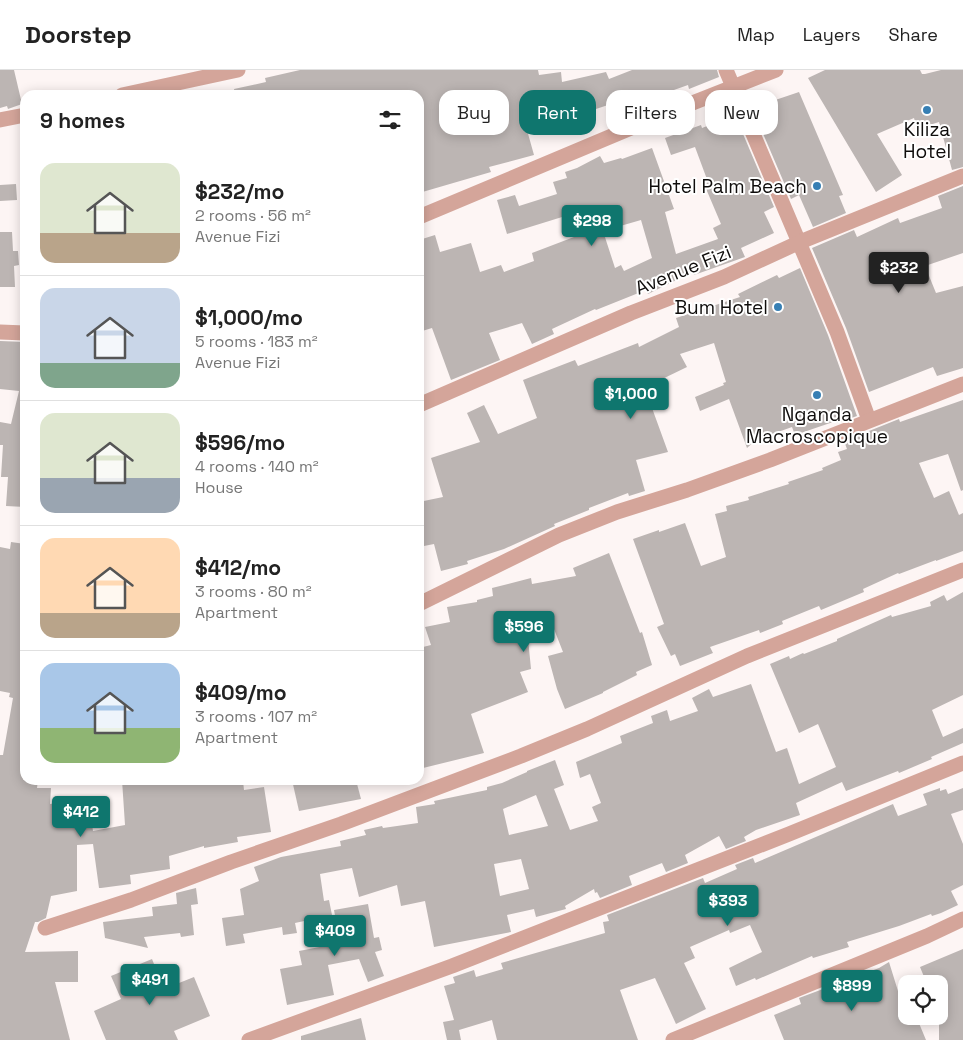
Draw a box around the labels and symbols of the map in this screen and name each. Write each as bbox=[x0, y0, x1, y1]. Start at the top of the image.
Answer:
marker: Kiliza Hotel bbox=[921, 104, 933, 116]
place label: Kiliza Hotel bbox=[903, 117, 951, 164]
place label: Hotel Palm Beach bbox=[648, 174, 807, 199]
marker: Hotel Palm Beach bbox=[811, 180, 823, 192]
pin: $298 bbox=[562, 204, 622, 247]
street label: Avenue Fizi bbox=[631, 239, 735, 301]
pin: $232 bbox=[869, 252, 929, 294]
place label: Bum Hotel bbox=[674, 295, 768, 320]
marker: Bum Hotel bbox=[772, 301, 784, 313]
pin: $1,000 bbox=[590, 378, 672, 420]
marker: Nganda Macroscopique bbox=[811, 389, 823, 401]
place label: Nganda Macroscopique bbox=[746, 402, 888, 449]
pin: $596 bbox=[494, 610, 554, 653]
pin: $412 bbox=[51, 796, 111, 838]
pin: $393 bbox=[698, 884, 758, 927]
pin: $409 bbox=[305, 914, 365, 957]
pin: $491 bbox=[120, 964, 180, 1006]
pin: $899 bbox=[822, 970, 882, 1012]

